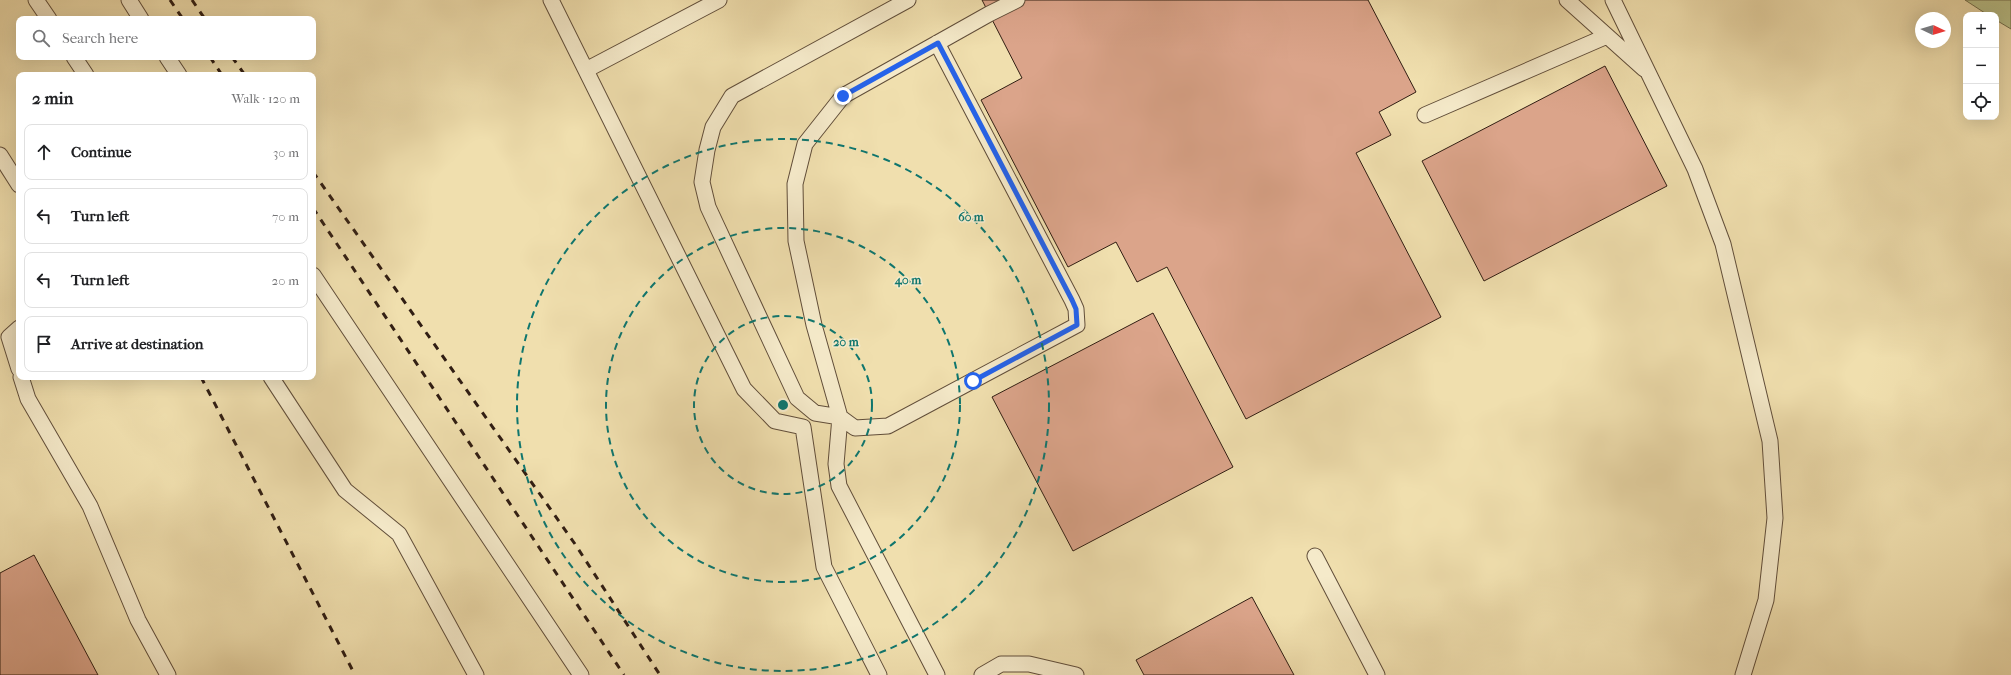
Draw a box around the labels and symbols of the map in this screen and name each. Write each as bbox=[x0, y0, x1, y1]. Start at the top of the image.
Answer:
north arrow bbox=[1915, 12, 1951, 48]
route end bbox=[834, 87, 852, 105]
text: 60 m bbox=[958, 210, 985, 224]
text: 40 m bbox=[894, 273, 922, 288]
text: 20 m bbox=[833, 335, 860, 349]
route start bbox=[964, 372, 982, 390]
centre of rings bbox=[776, 398, 790, 412]

